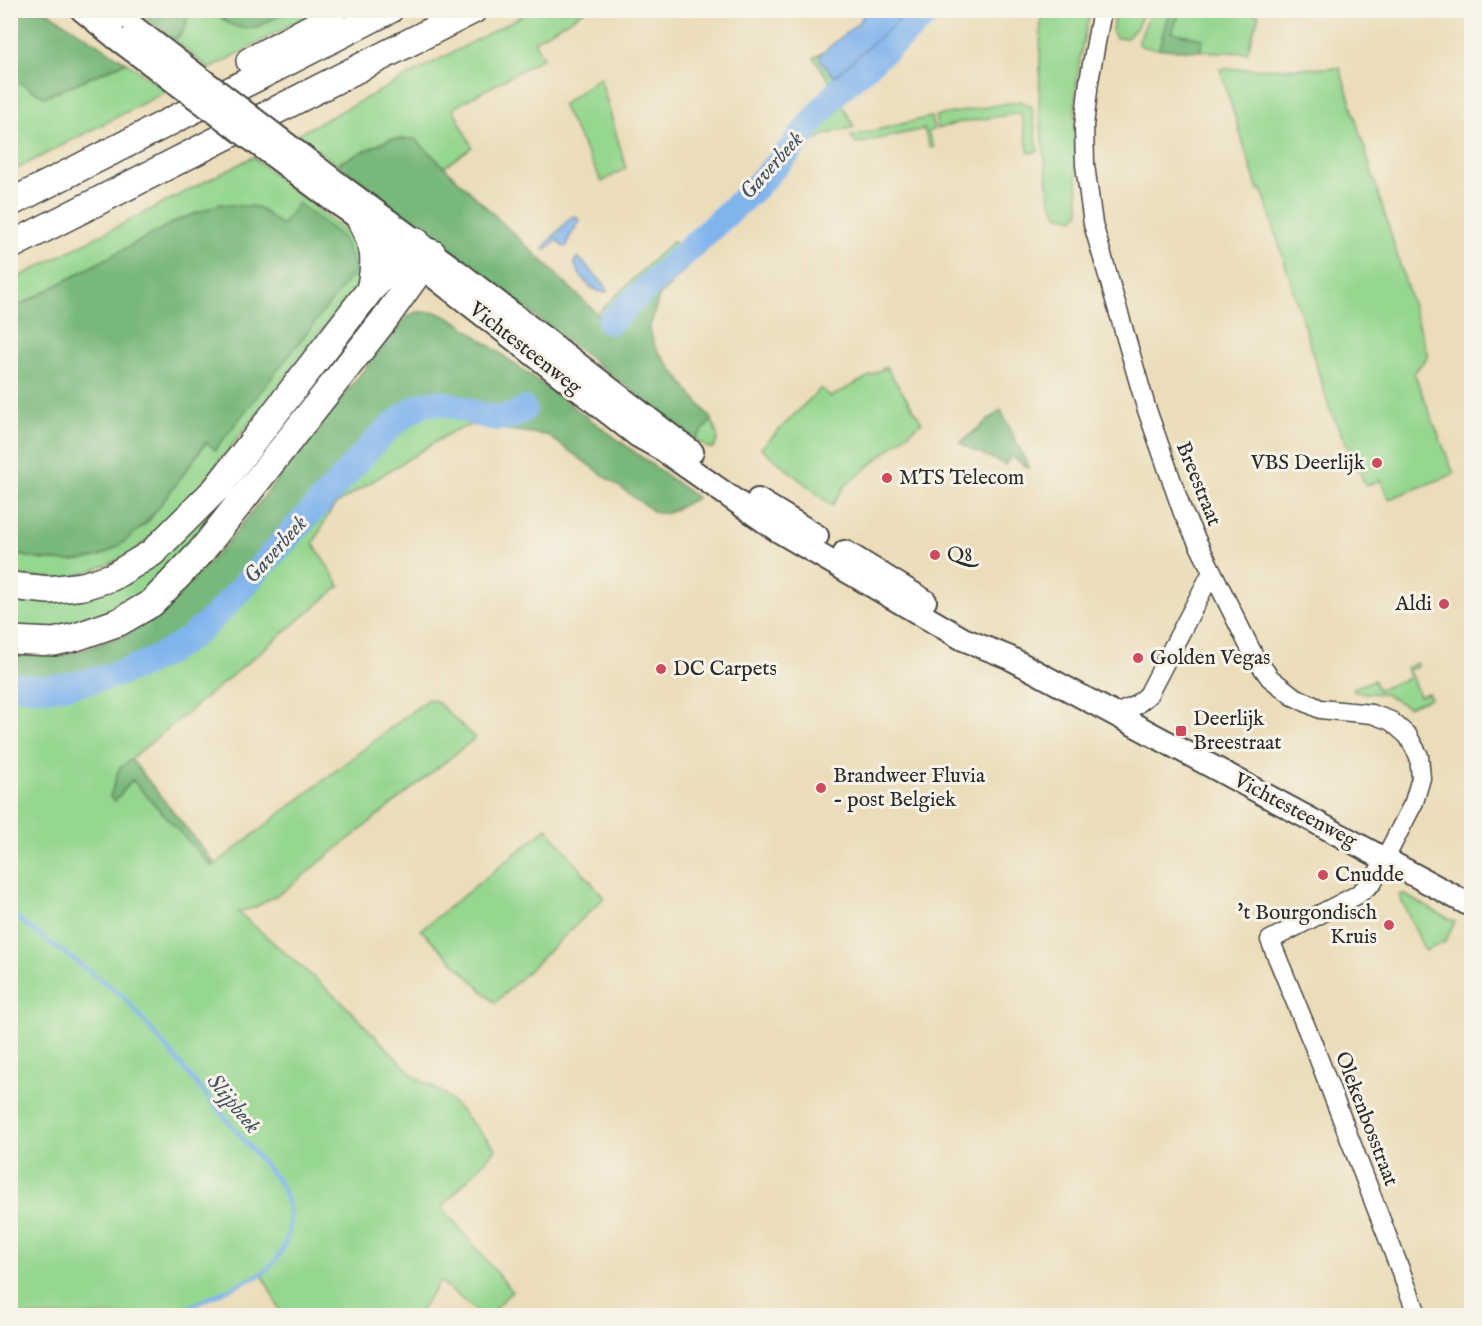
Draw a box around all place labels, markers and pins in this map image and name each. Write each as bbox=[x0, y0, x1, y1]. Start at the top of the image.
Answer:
place label: VBS Deerlijk bbox=[1250, 450, 1366, 477]
marker: VBS Deerlijk bbox=[1370, 456, 1384, 470]
place label: MTS Telecom bbox=[899, 465, 1024, 492]
marker: MTS Telecom bbox=[880, 471, 894, 485]
place label: Q8 bbox=[947, 542, 979, 569]
marker: Q8 bbox=[928, 548, 942, 562]
place label: Aldi bbox=[1394, 591, 1432, 618]
marker: Aldi bbox=[1437, 597, 1451, 611]
place label: Golden Vegas bbox=[1150, 645, 1270, 672]
marker: Golden Vegas bbox=[1131, 651, 1145, 665]
place label: DC Carpets bbox=[673, 656, 777, 683]
marker: DC Carpets bbox=[654, 662, 668, 676]
place label: Deerlijk Breestraat bbox=[1193, 706, 1282, 757]
marker: Deerlijk Breestraat bbox=[1174, 724, 1188, 738]
place label: Brandweer Fluvia - post Belgiek bbox=[833, 763, 986, 814]
marker: Brandweer Fluvia - post Belgiek bbox=[814, 781, 828, 795]
place label: Cnudde bbox=[1335, 862, 1404, 889]
marker: Cnudde bbox=[1316, 868, 1330, 882]
place label: 't Bourgondisch Kruis bbox=[1238, 900, 1377, 951]
marker: 't Bourgondisch Kruis bbox=[1382, 918, 1396, 932]

